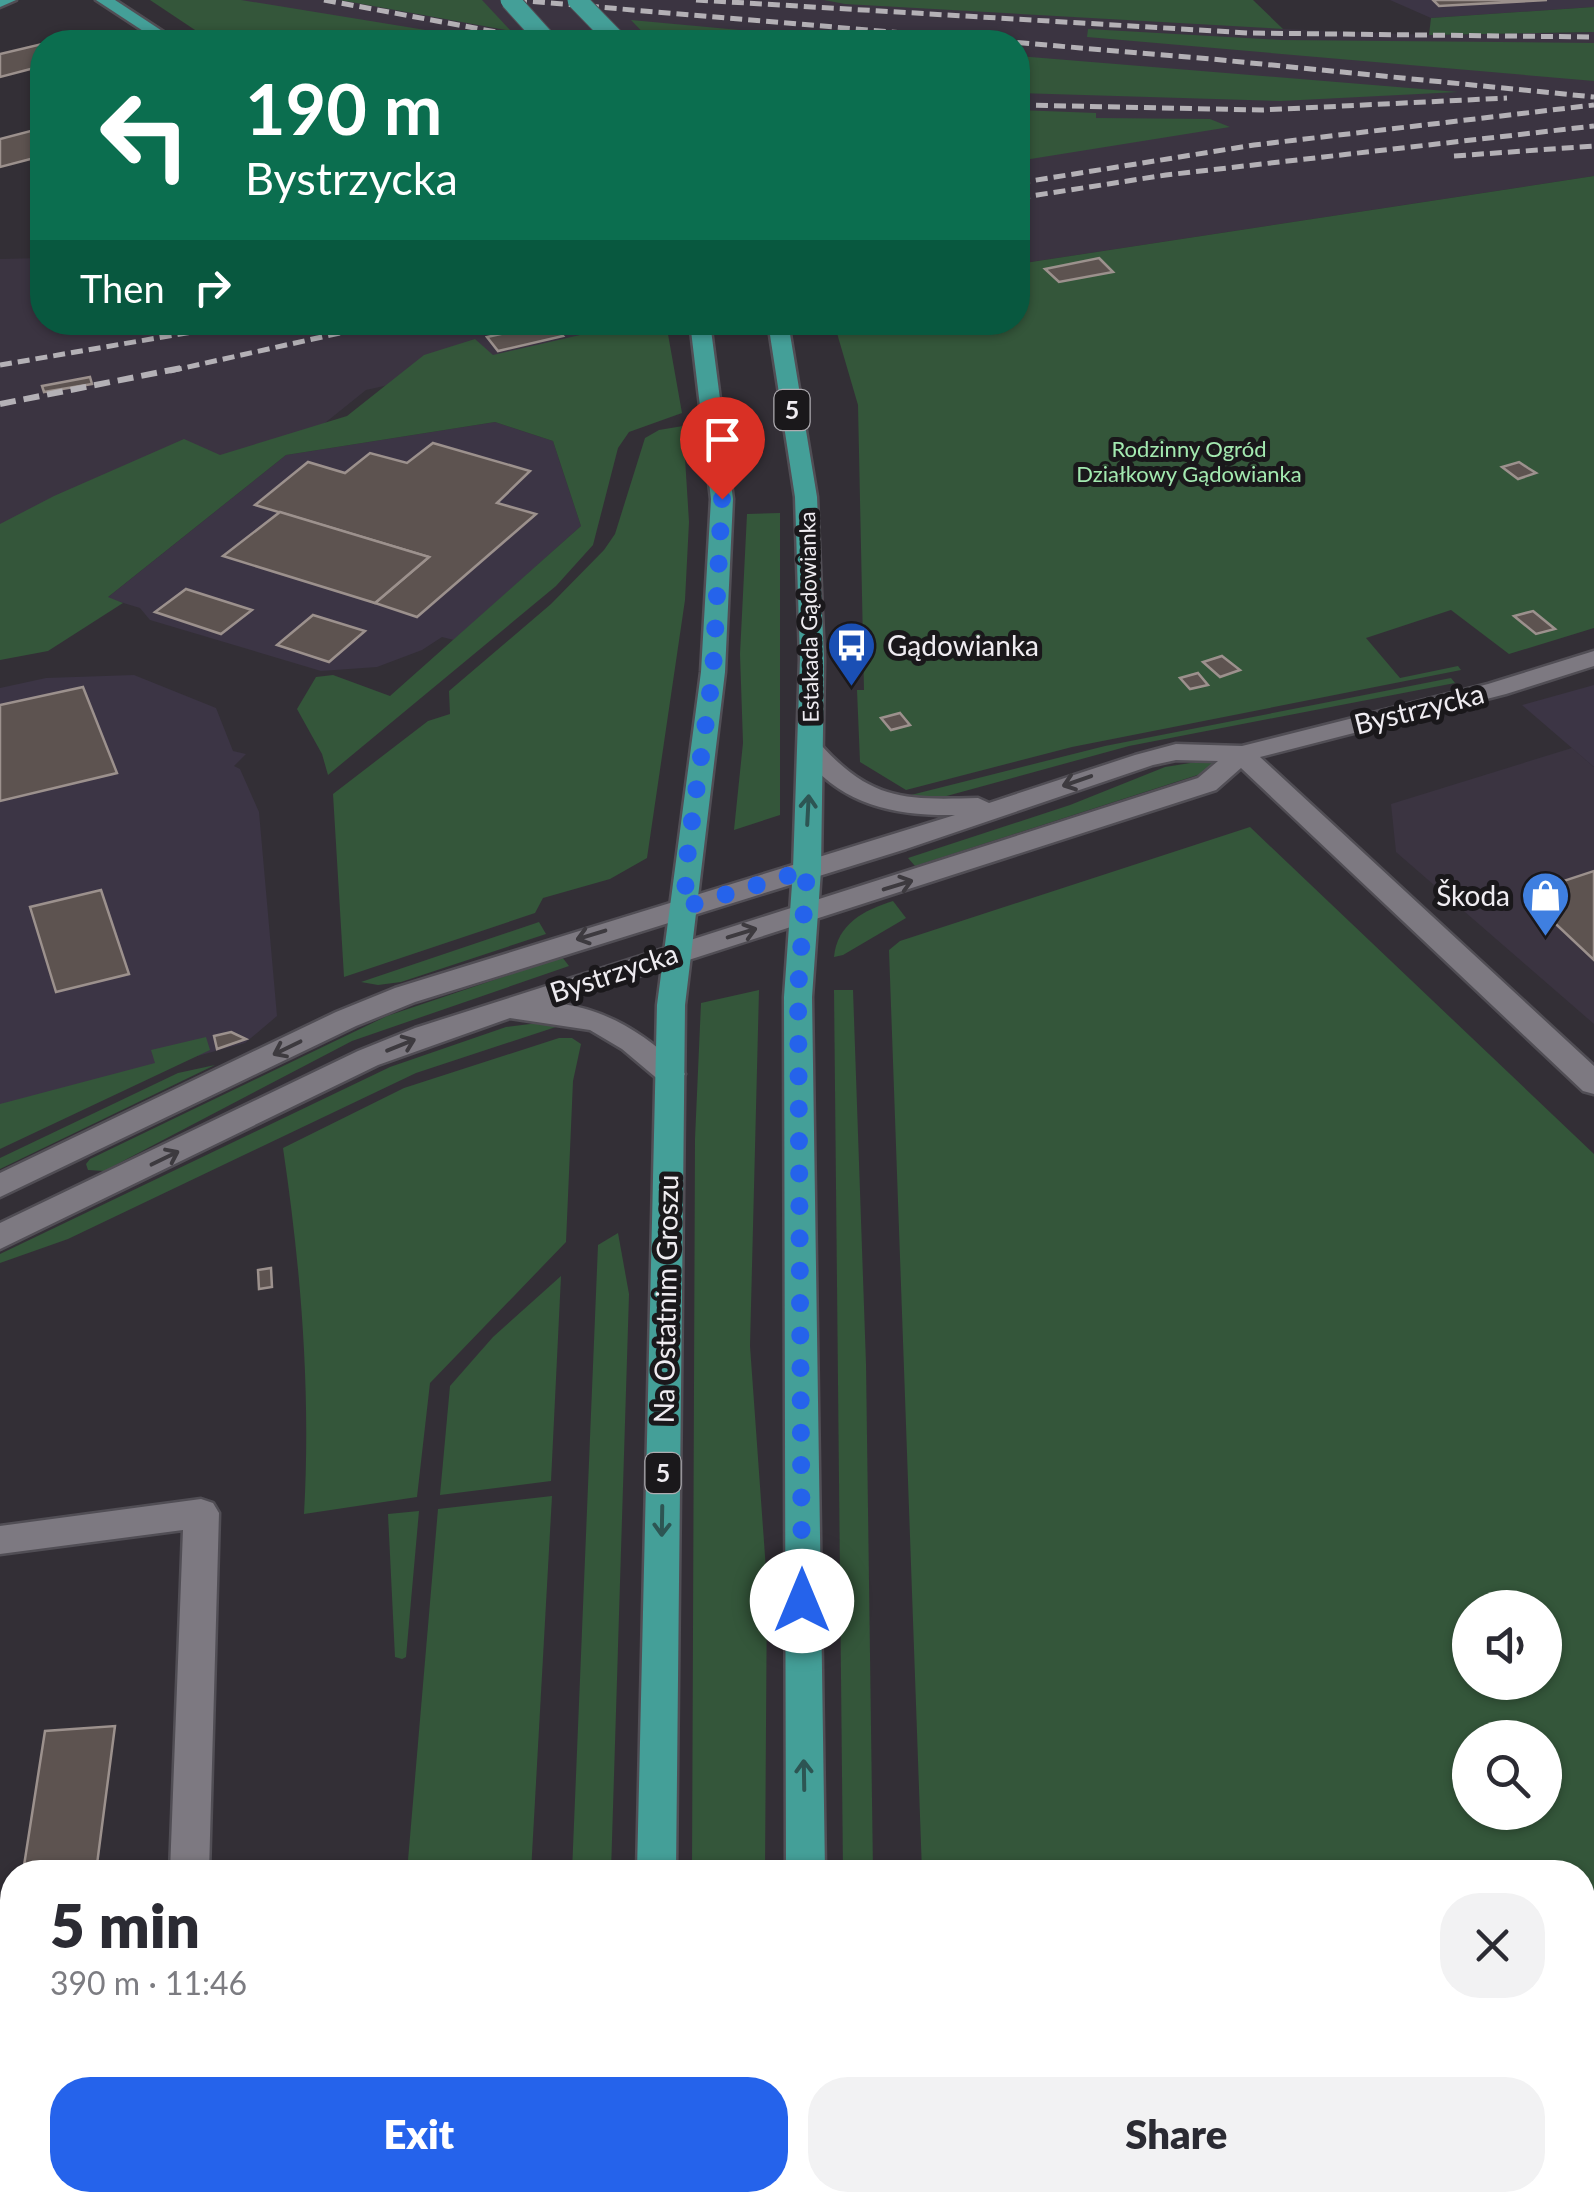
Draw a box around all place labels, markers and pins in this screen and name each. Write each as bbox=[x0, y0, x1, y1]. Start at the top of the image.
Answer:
pin bbox=[680, 397, 765, 500]
bus stop icon: Gądowianka bbox=[826, 620, 878, 688]
place label: Gądowianka bbox=[887, 628, 1039, 662]
shop icon: Škoda bbox=[1519, 870, 1571, 938]
place label: Škoda bbox=[1436, 878, 1510, 912]

